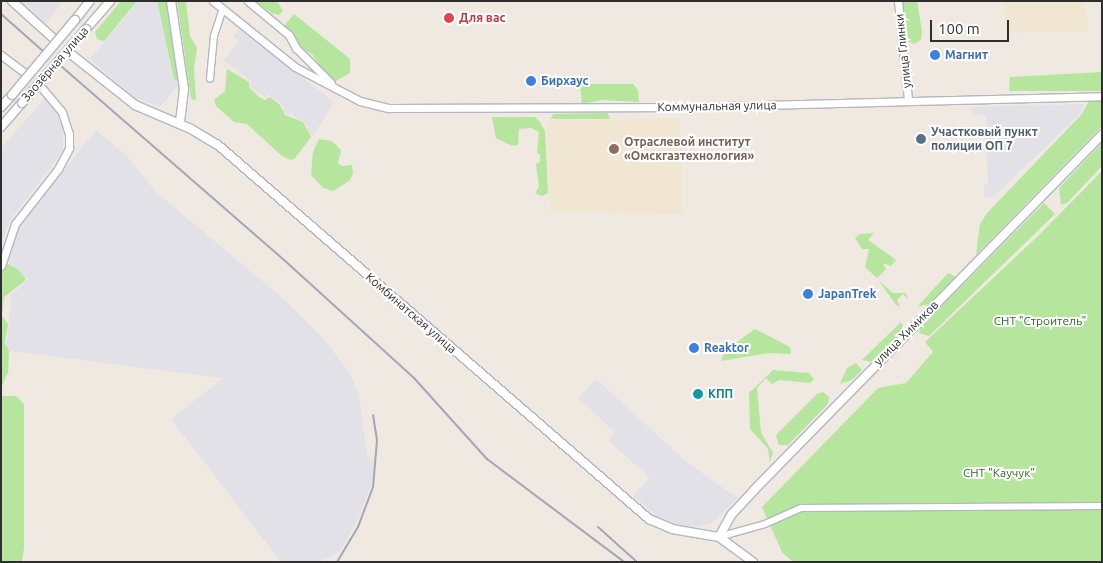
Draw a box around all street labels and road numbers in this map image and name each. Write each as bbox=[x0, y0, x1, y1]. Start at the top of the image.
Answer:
street label: улица Глинки bbox=[892, 13, 914, 89]
street label: Заозёрная улица bbox=[19, 24, 91, 104]
street label: Коммунальная улица bbox=[657, 98, 777, 114]
street label: Комбинатская улица bbox=[363, 270, 459, 356]
street label: улица Химиков bbox=[871, 298, 941, 368]

